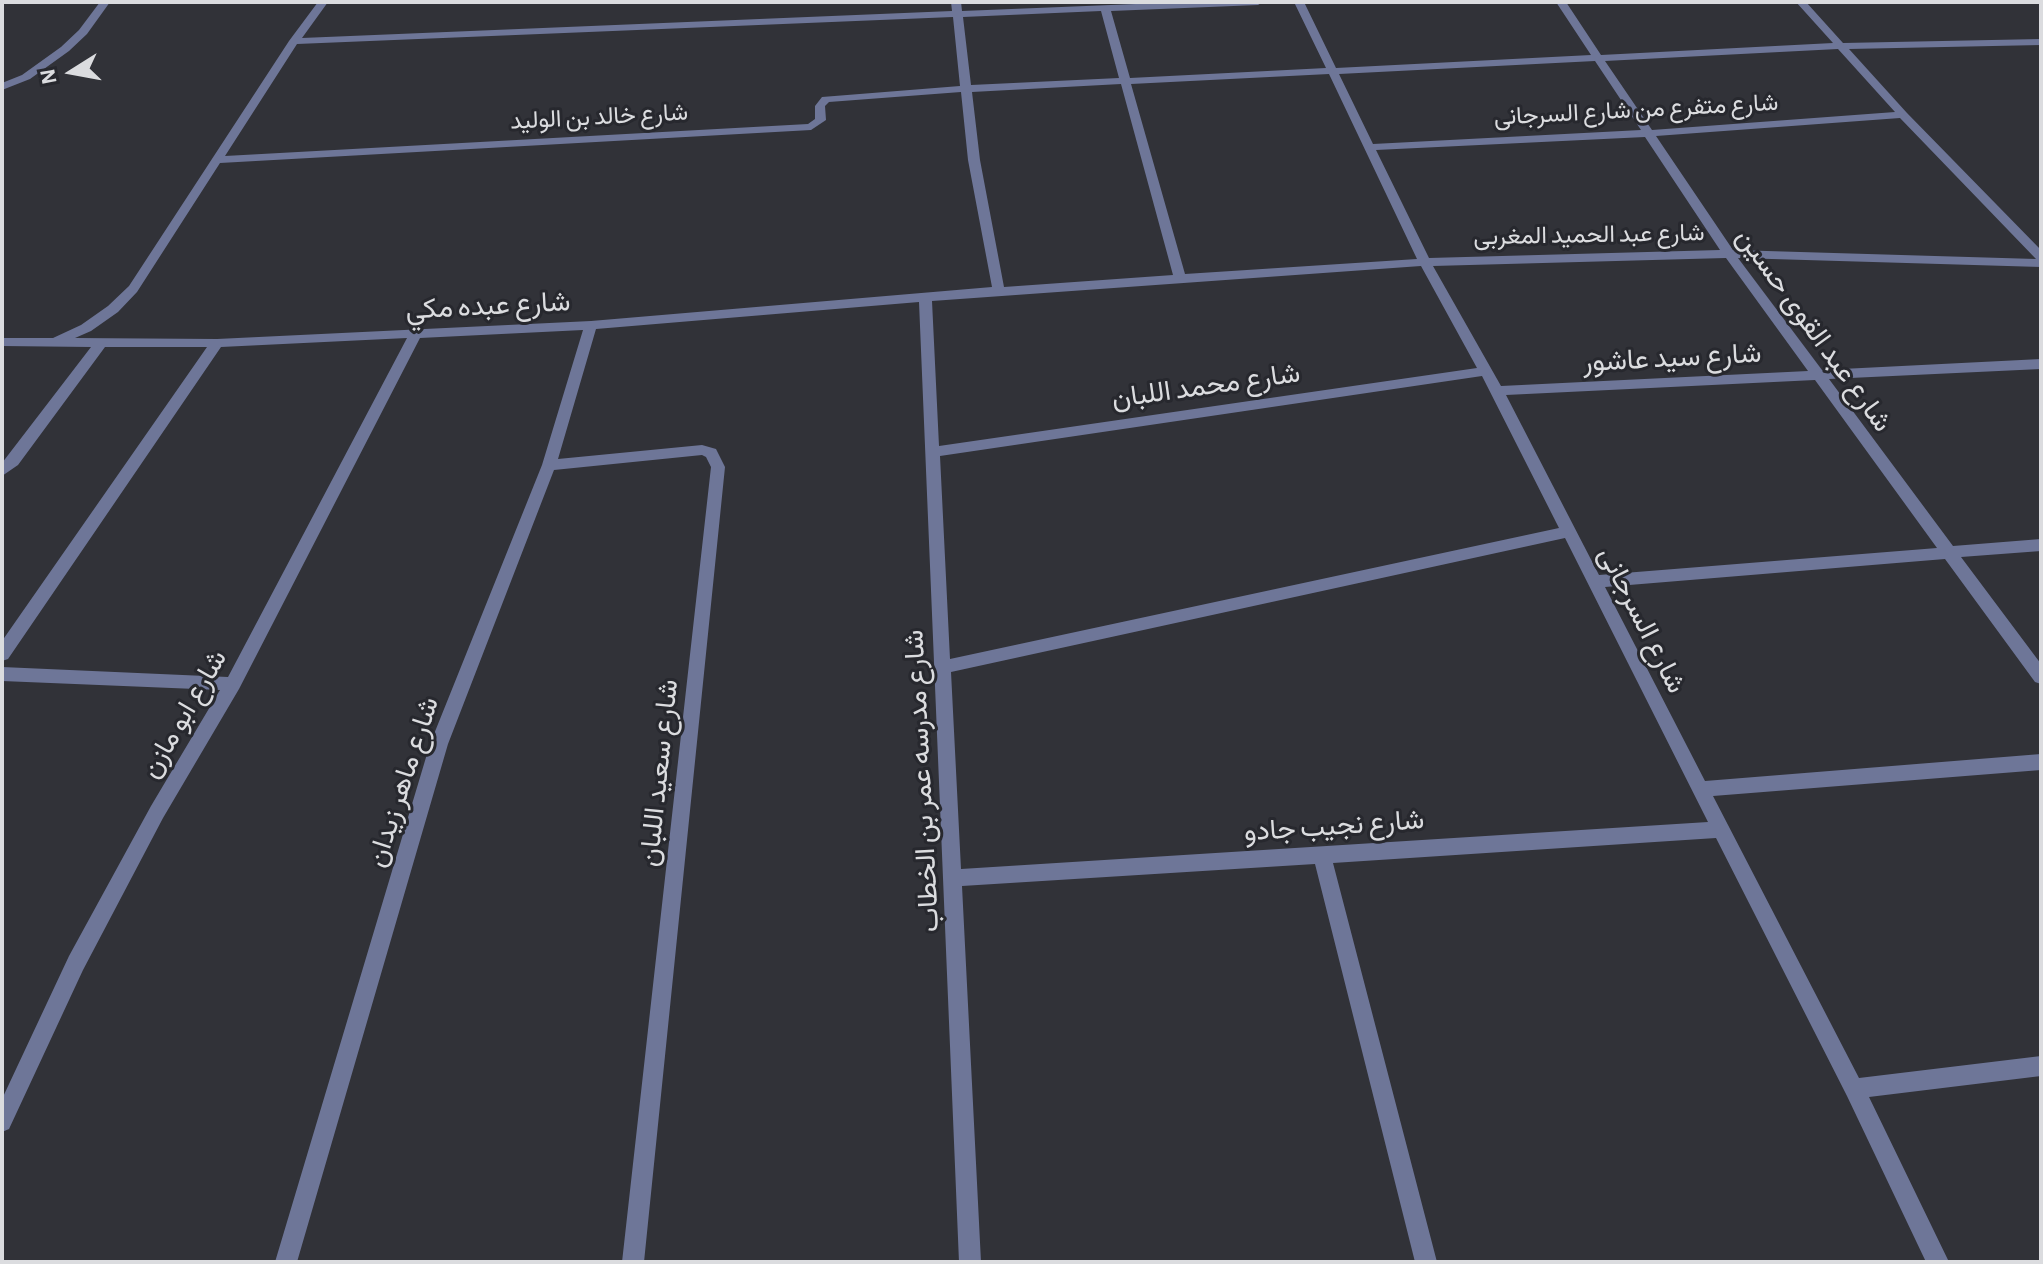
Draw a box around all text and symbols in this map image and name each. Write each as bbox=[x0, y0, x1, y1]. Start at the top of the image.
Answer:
north arrow bbox=[32, 32, 112, 112]
text: N bbox=[36, 67, 61, 86]
street label: شارع متفرع من شارع السرجانى bbox=[1493, 88, 1779, 132]
street label: شارع خالد بن الوليد bbox=[509, 98, 689, 136]
street label: شارع عبد الحميد المغربى bbox=[1473, 219, 1705, 251]
street label: شارع عبد القوى حسين bbox=[1729, 222, 1899, 438]
street label: شارع عبده مكي bbox=[405, 285, 571, 327]
street label: شارع سيد عاشور bbox=[1582, 337, 1762, 379]
street label: شارع محمد اللبان bbox=[1110, 356, 1302, 416]
street label: شارع السرجانى bbox=[1591, 541, 1693, 699]
street label: شارع مدرسه عمر بن الخطاب bbox=[897, 629, 947, 933]
street label: شارع ابو مازن bbox=[134, 644, 234, 784]
street label: شارع سعيد اللبان bbox=[632, 678, 686, 868]
street label: شارع ماهر زيدان bbox=[360, 693, 446, 871]
street label: شارع نجيب جادو bbox=[1243, 803, 1425, 849]

